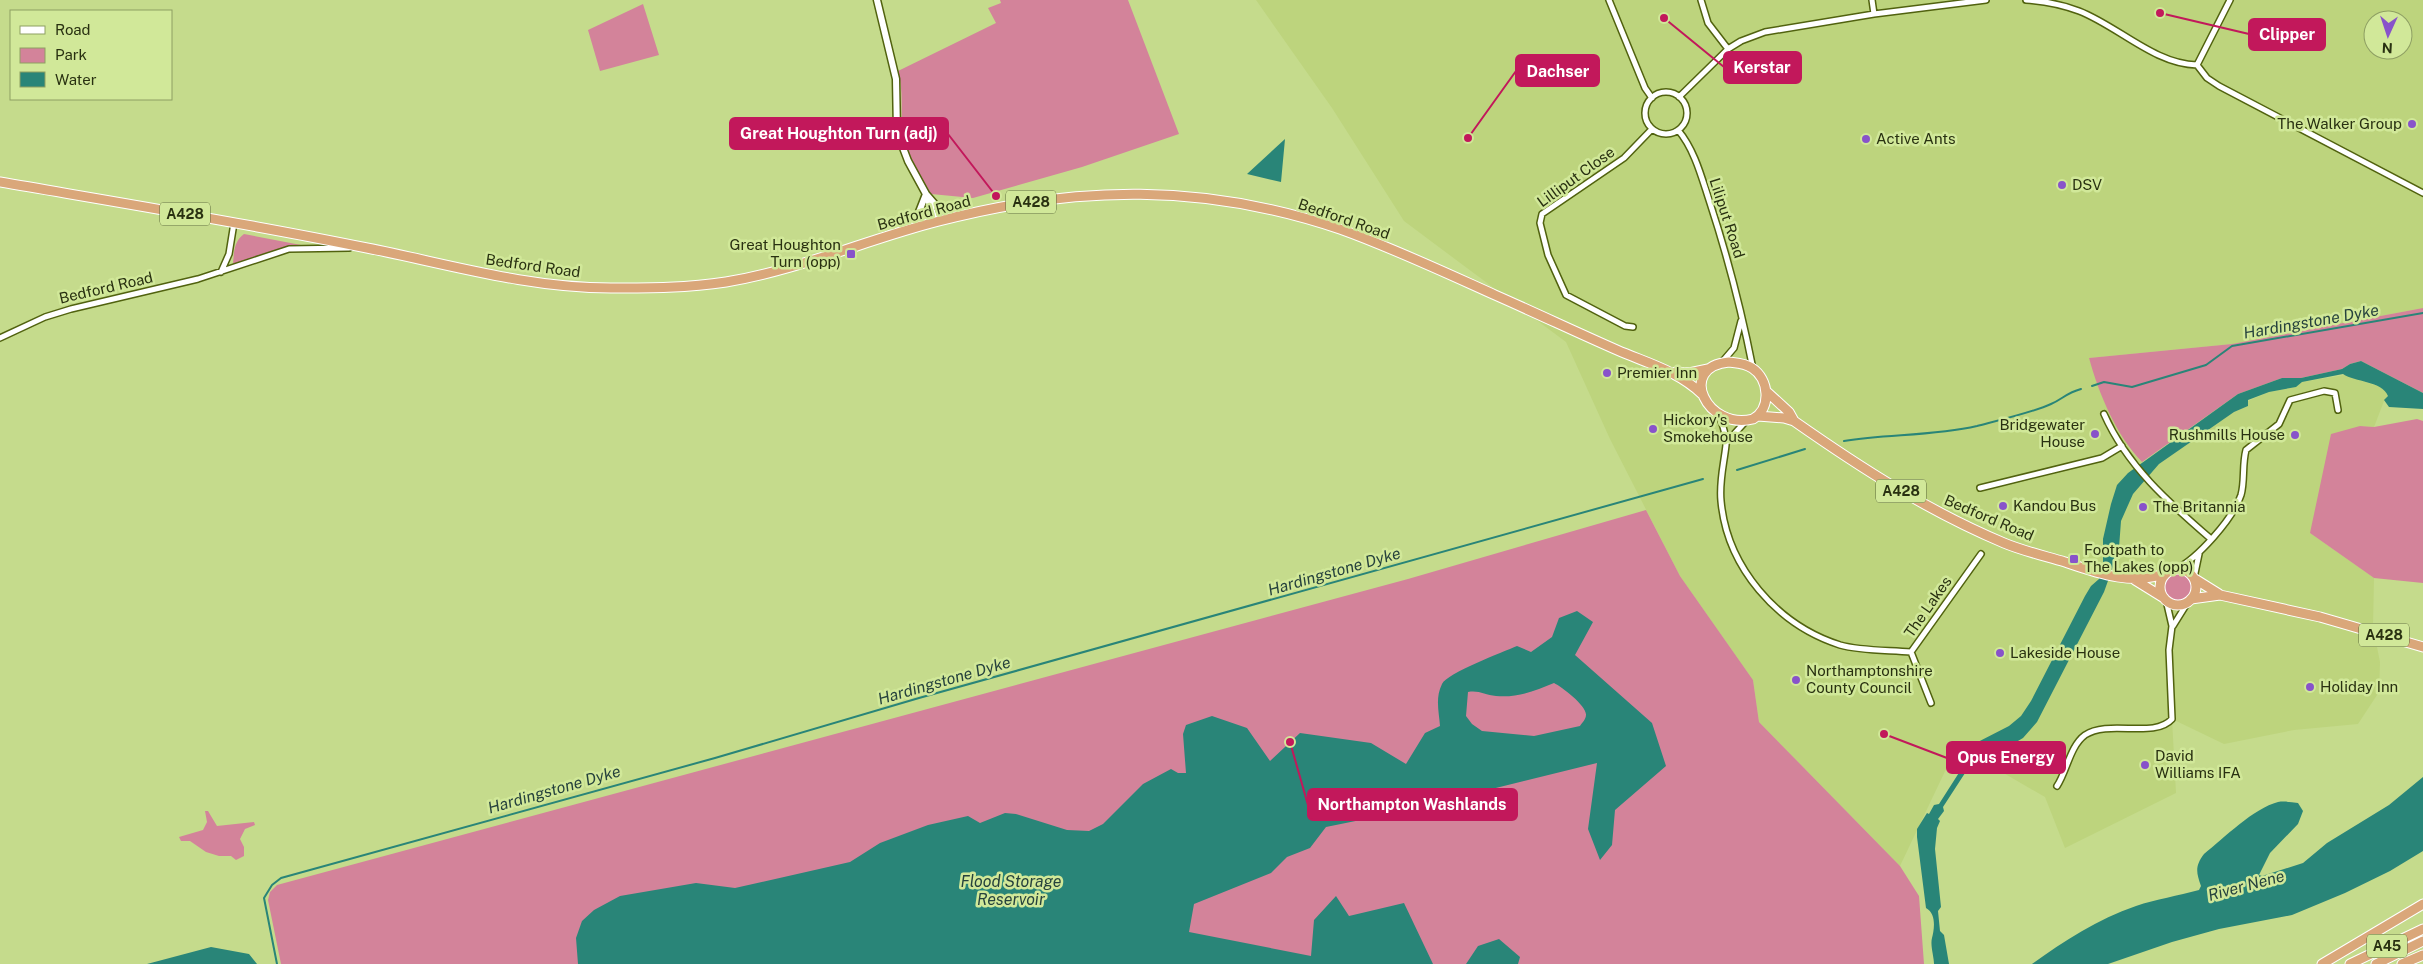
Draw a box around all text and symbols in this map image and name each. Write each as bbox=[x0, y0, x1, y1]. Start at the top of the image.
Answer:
legend bbox=[10, 10, 172, 100]
north arrow bbox=[2363, 10, 2413, 60]
callout: Clipper bbox=[2249, 19, 2325, 50]
text: Road bbox=[55, 21, 91, 38]
text: Clipper bbox=[2259, 25, 2316, 44]
text: N bbox=[2381, 40, 2393, 56]
text: Park bbox=[55, 46, 87, 63]
callout: Kerstar bbox=[1724, 52, 1801, 83]
callout: Dachser bbox=[1516, 55, 1599, 86]
text: Kerstar bbox=[1733, 58, 1791, 77]
text: Dachser bbox=[1527, 62, 1590, 81]
text: Water bbox=[55, 71, 97, 88]
place label: The Walker Group bbox=[2277, 115, 2402, 132]
callout: Great Houghton Turn (adj) bbox=[730, 118, 948, 149]
marker: The Walker Group bbox=[2406, 118, 2418, 130]
text: Great Houghton Turn (adj) bbox=[740, 124, 938, 143]
place label: Active Ants bbox=[1876, 130, 1956, 147]
marker: Active Ants bbox=[1860, 133, 1872, 145]
street label: Lilliput Close bbox=[1534, 143, 1618, 210]
street label: Liliput Road bbox=[1707, 176, 1748, 260]
place label: DSV bbox=[2072, 176, 2102, 193]
marker: DSV bbox=[2056, 179, 2068, 191]
road number: A428 bbox=[1006, 190, 1056, 213]
street label: Bedford Road bbox=[875, 192, 972, 233]
street label: Bedford Road bbox=[1296, 195, 1392, 242]
road number: A428 bbox=[160, 202, 210, 225]
place label: Great Houghton Turn (opp) bbox=[729, 236, 841, 270]
marker: Great Houghton Turn (opp) bbox=[845, 248, 857, 260]
street label: Bedford Road bbox=[484, 250, 582, 281]
street label: Bedford Road bbox=[57, 268, 154, 307]
water label: Hardingstone Dyke bbox=[2242, 300, 2380, 343]
place label: Premier Inn bbox=[1617, 364, 1697, 381]
marker: Premier Inn bbox=[1601, 367, 1613, 379]
place label: Hickory's Smokehouse bbox=[1663, 411, 1753, 445]
place label: Bridgewater House bbox=[1999, 416, 2085, 450]
marker: Hickory's Smokehouse bbox=[1647, 423, 1659, 435]
place label: Rushmills House bbox=[2169, 426, 2285, 443]
marker: Bridgewater House bbox=[2089, 428, 2101, 440]
marker: Rushmills House bbox=[2289, 429, 2301, 441]
road number: A428 bbox=[1876, 480, 1926, 502]
street label: Bedford Road bbox=[1942, 491, 2037, 544]
place label: Kandou Bus bbox=[2013, 497, 2096, 514]
place label: The Britannia bbox=[2153, 498, 2246, 515]
marker: Kandou Bus bbox=[1997, 500, 2009, 512]
marker: The Britannia bbox=[2137, 501, 2149, 513]
place label: Footpath to The Lakes (opp) bbox=[2084, 541, 2193, 575]
water label: Hardingstone Dyke bbox=[1266, 543, 1403, 599]
marker: Footpath to The Lakes (opp) bbox=[2068, 553, 2080, 565]
street label: The Lakes bbox=[1900, 573, 1955, 640]
road number: A428 bbox=[2359, 624, 2409, 646]
place label: Lakeside House bbox=[2010, 644, 2120, 661]
marker: Lakeside House bbox=[1994, 647, 2006, 659]
water label: Hardingstone Dyke bbox=[876, 652, 1013, 708]
place label: Northamptonshire County Council bbox=[1806, 662, 1933, 696]
marker: Northamptonshire County Council bbox=[1790, 674, 1802, 686]
place label: Holiday Inn bbox=[2320, 678, 2398, 695]
marker: Holiday Inn bbox=[2304, 681, 2316, 693]
callout: Opus Energy bbox=[1947, 742, 2065, 773]
place label: David Williams IFA bbox=[2155, 747, 2241, 781]
text: Opus Energy bbox=[1957, 748, 2055, 767]
marker: David Williams IFA bbox=[2139, 759, 2151, 771]
water label: Hardingstone Dyke bbox=[486, 761, 623, 817]
callout: Northampton Washlands bbox=[1308, 789, 1517, 820]
text: Northampton Washlands bbox=[1318, 795, 1506, 814]
water label: River Nene bbox=[2206, 866, 2287, 905]
water label: Flood Storage Reservoir bbox=[961, 872, 1062, 909]
road number: A45 bbox=[2367, 934, 2407, 958]

